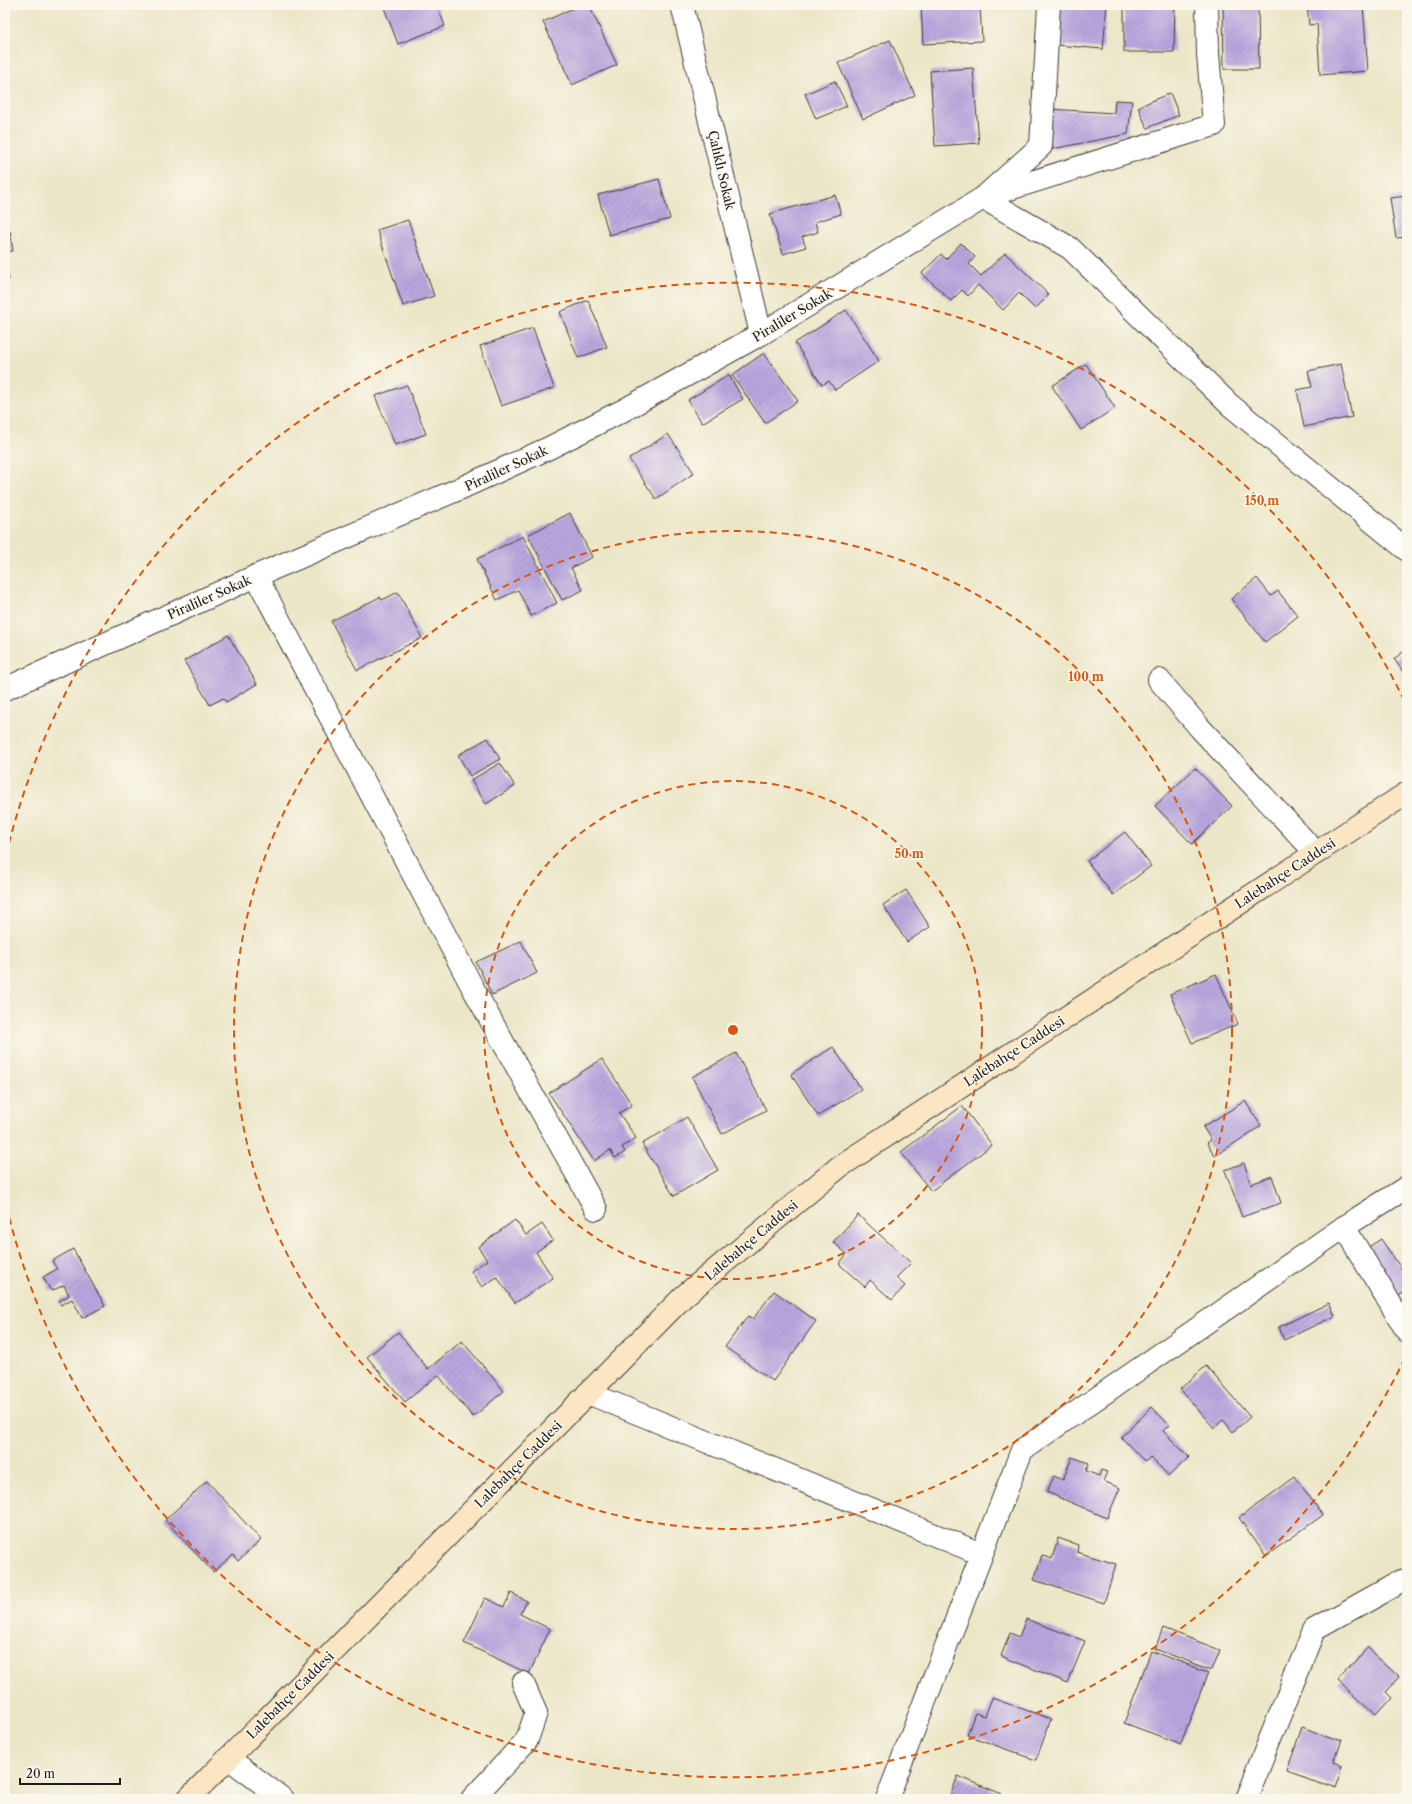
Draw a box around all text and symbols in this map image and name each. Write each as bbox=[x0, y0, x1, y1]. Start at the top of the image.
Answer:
street label: Çalıklı Sokak bbox=[705, 129, 739, 212]
street label: Piraliler Sokak bbox=[749, 285, 835, 345]
street label: Piraliler Sokak bbox=[462, 442, 551, 494]
text: 150 m bbox=[1245, 493, 1279, 508]
street label: Piraliler Sokak bbox=[165, 571, 254, 623]
text: 100 m bbox=[1068, 669, 1104, 684]
street label: Lalebahçe Caddesi bbox=[1232, 835, 1338, 911]
text: 50 m bbox=[894, 846, 924, 861]
street label: Lalebahçe Caddesi bbox=[961, 1013, 1067, 1089]
centre of rings bbox=[726, 1023, 740, 1037]
street label: Lalebahçe Caddesi bbox=[701, 1196, 801, 1284]
street label: Lalebahçe Caddesi bbox=[471, 1417, 565, 1511]
street label: Lalebahçe Caddesi bbox=[243, 1648, 337, 1742]
scale bar bbox=[20, 1760, 120, 1786]
text: 20 m bbox=[26, 1766, 55, 1781]

